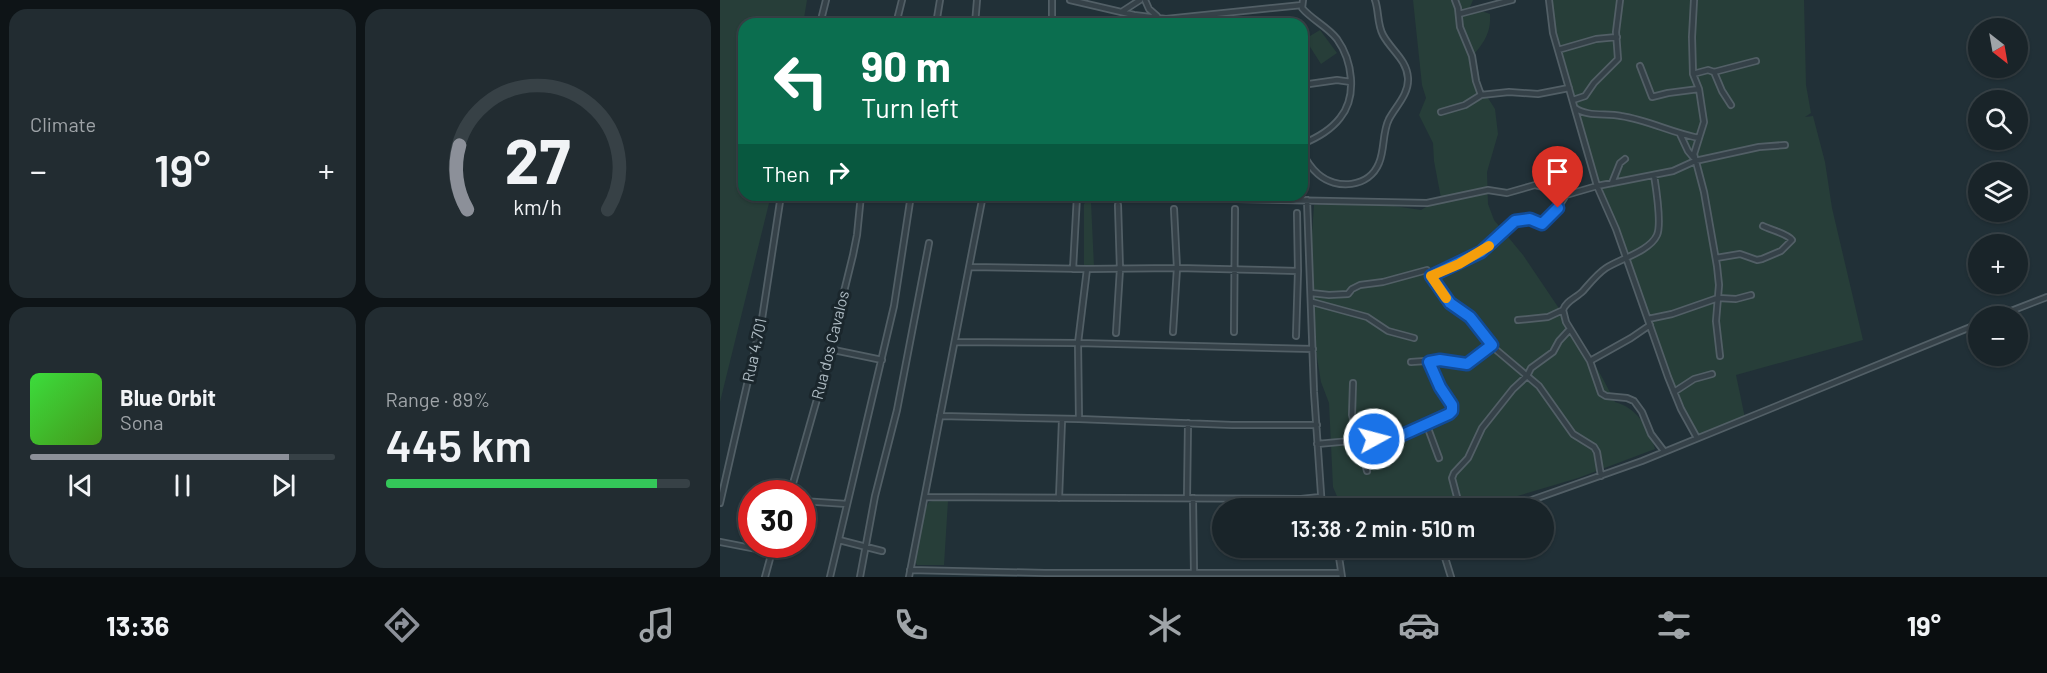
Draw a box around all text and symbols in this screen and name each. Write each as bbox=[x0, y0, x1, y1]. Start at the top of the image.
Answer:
north arrow bbox=[1968, 18, 2028, 78]
map controls bbox=[1968, 18, 2028, 366]
text: 90 m bbox=[861, 40, 951, 90]
icon: left bbox=[762, 42, 840, 120]
button: search bbox=[1968, 90, 2028, 150]
text: Turn left bbox=[861, 91, 959, 123]
text: Climate bbox=[30, 112, 96, 136]
text: 27 bbox=[505, 122, 571, 196]
text: 19° bbox=[154, 142, 211, 196]
pin bbox=[1532, 146, 1583, 208]
text: − bbox=[30, 150, 47, 190]
text: + bbox=[318, 150, 335, 190]
icon: arrive bbox=[1541, 155, 1574, 188]
icon: right bbox=[822, 156, 855, 189]
text: Then bbox=[762, 160, 810, 186]
button: layers bbox=[1968, 162, 2028, 222]
text: km/h bbox=[513, 195, 562, 220]
button: + bbox=[1968, 234, 2028, 294]
street label: Rua dos Cavalos bbox=[807, 288, 852, 401]
button: − bbox=[1968, 306, 2028, 366]
street label: Rua 4.701 bbox=[737, 316, 770, 384]
text: Blue Orbit bbox=[120, 384, 216, 410]
text: Range · 89% bbox=[386, 387, 490, 411]
position arrow bbox=[1342, 407, 1406, 471]
text: Sona bbox=[120, 410, 164, 434]
text: 445 km bbox=[386, 417, 532, 471]
icon: previous bbox=[64, 469, 97, 502]
icon: pause bbox=[166, 469, 199, 502]
icon: next bbox=[267, 469, 300, 502]
speed limit sign: 30 bbox=[738, 480, 816, 558]
text: 13:38 · 2 min · 510 m bbox=[1291, 515, 1475, 541]
icon: directions bbox=[381, 604, 423, 646]
icon: music bbox=[636, 604, 678, 646]
icon: phone bbox=[890, 604, 932, 646]
icon: climate bbox=[1144, 604, 1186, 646]
icon: car bbox=[1398, 604, 1440, 646]
icon: filters bbox=[1653, 604, 1695, 646]
text: 13:36 bbox=[106, 609, 169, 641]
text: 19° bbox=[1907, 609, 1941, 641]

